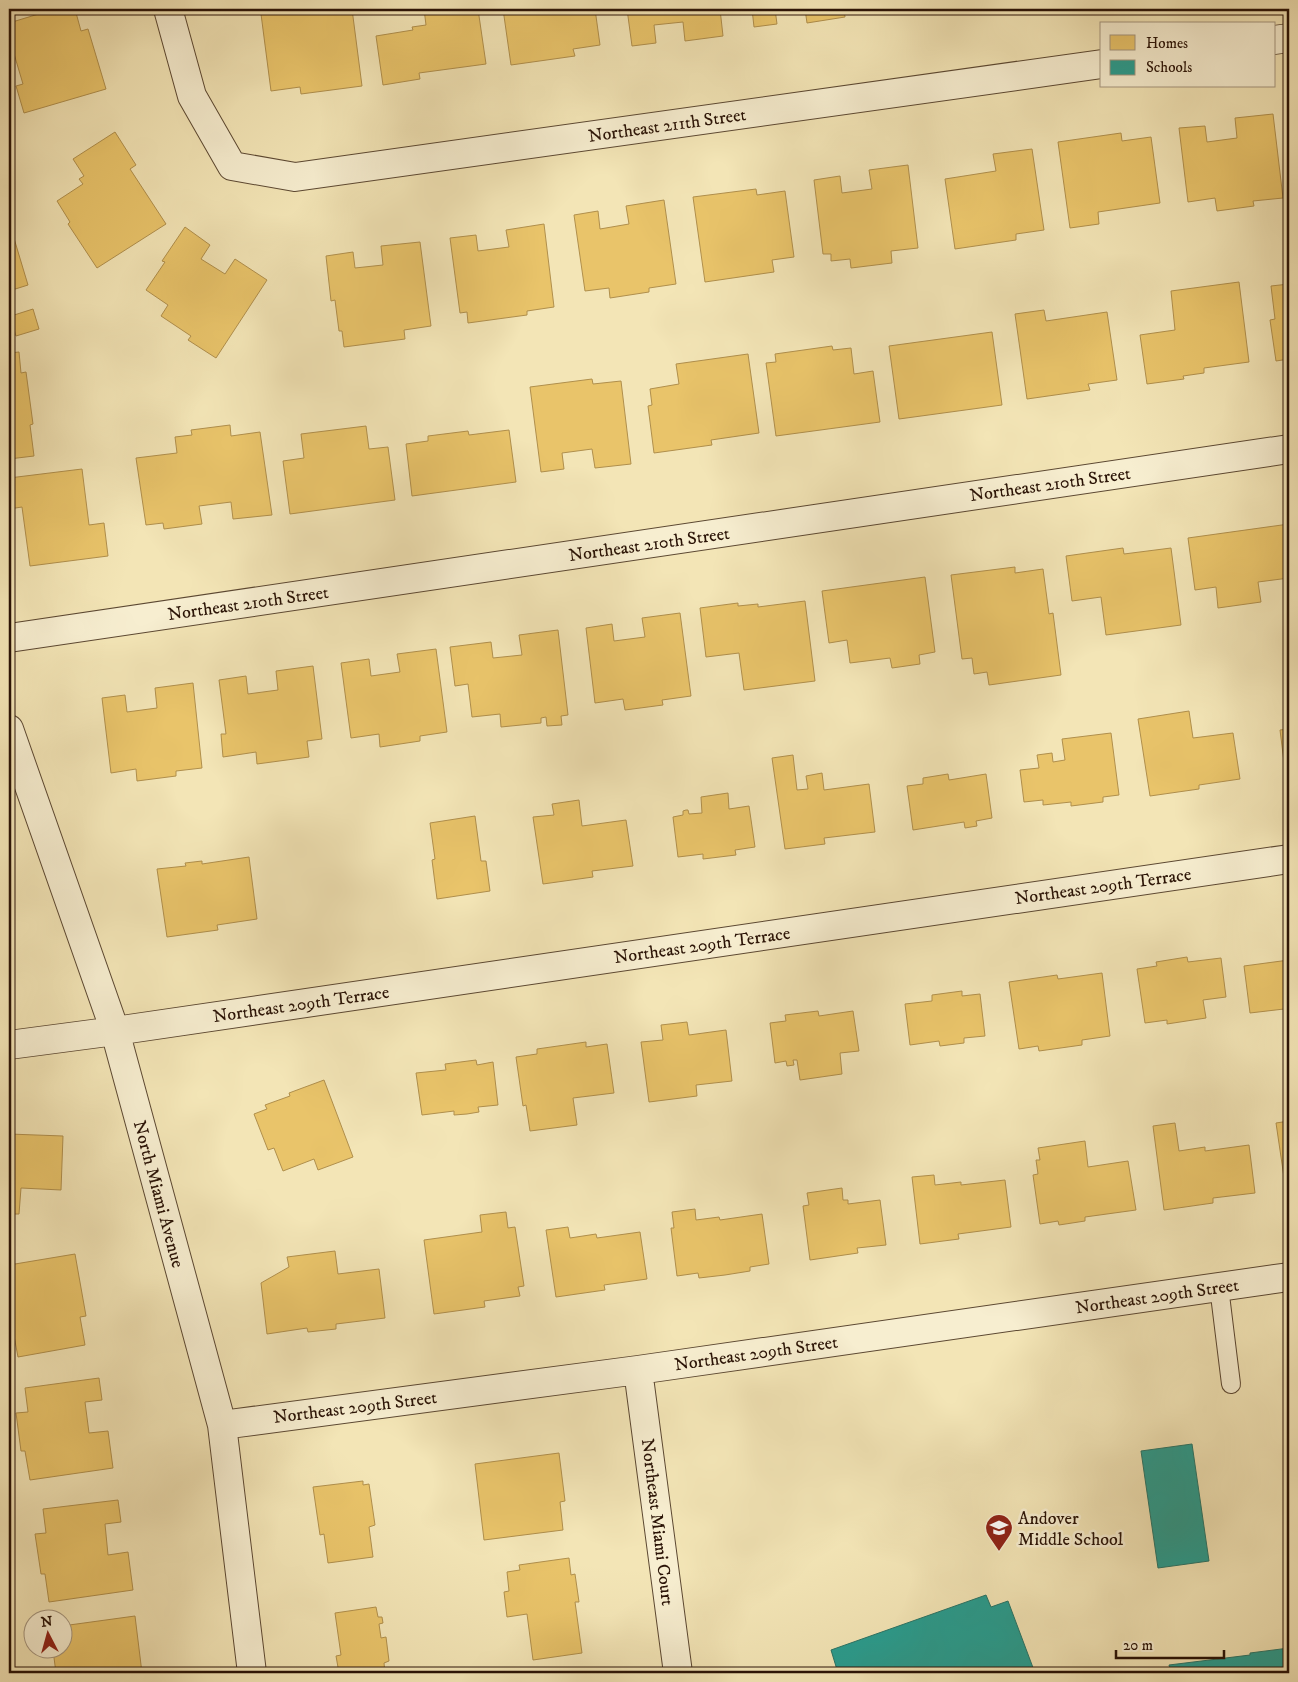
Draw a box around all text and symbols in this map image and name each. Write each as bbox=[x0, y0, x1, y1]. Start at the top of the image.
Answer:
legend bbox=[1100, 22, 1276, 88]
text: Homes bbox=[1146, 34, 1188, 53]
text: Schools bbox=[1146, 58, 1192, 77]
street label: Northeast 211th Street bbox=[587, 104, 748, 148]
street label: Northeast 210th Street bbox=[968, 463, 1132, 507]
street label: Northeast 210th Street bbox=[567, 523, 731, 567]
street label: Northeast 210th Street bbox=[166, 582, 330, 626]
street label: Northeast 209th Terrace bbox=[1014, 864, 1193, 910]
street label: Northeast 209th Terrace bbox=[613, 923, 792, 969]
street label: Northeast 209th Terrace bbox=[212, 982, 391, 1028]
street label: North Miami Avenue bbox=[128, 1118, 188, 1270]
street label: Northeast 209th Street bbox=[1074, 1275, 1241, 1319]
street label: Northeast 209th Street bbox=[673, 1332, 840, 1376]
street label: Northeast 209th Street bbox=[272, 1387, 438, 1429]
street label: Northeast Miami Court bbox=[636, 1437, 678, 1607]
place label: Andover Middle School bbox=[1018, 1508, 1124, 1551]
school or university icon: Andover Middle School bbox=[984, 1513, 1014, 1552]
north arrow bbox=[22, 1610, 72, 1660]
text: N bbox=[40, 1612, 54, 1632]
scale bar bbox=[1116, 1627, 1223, 1659]
text: 20 m bbox=[1123, 1636, 1153, 1655]

